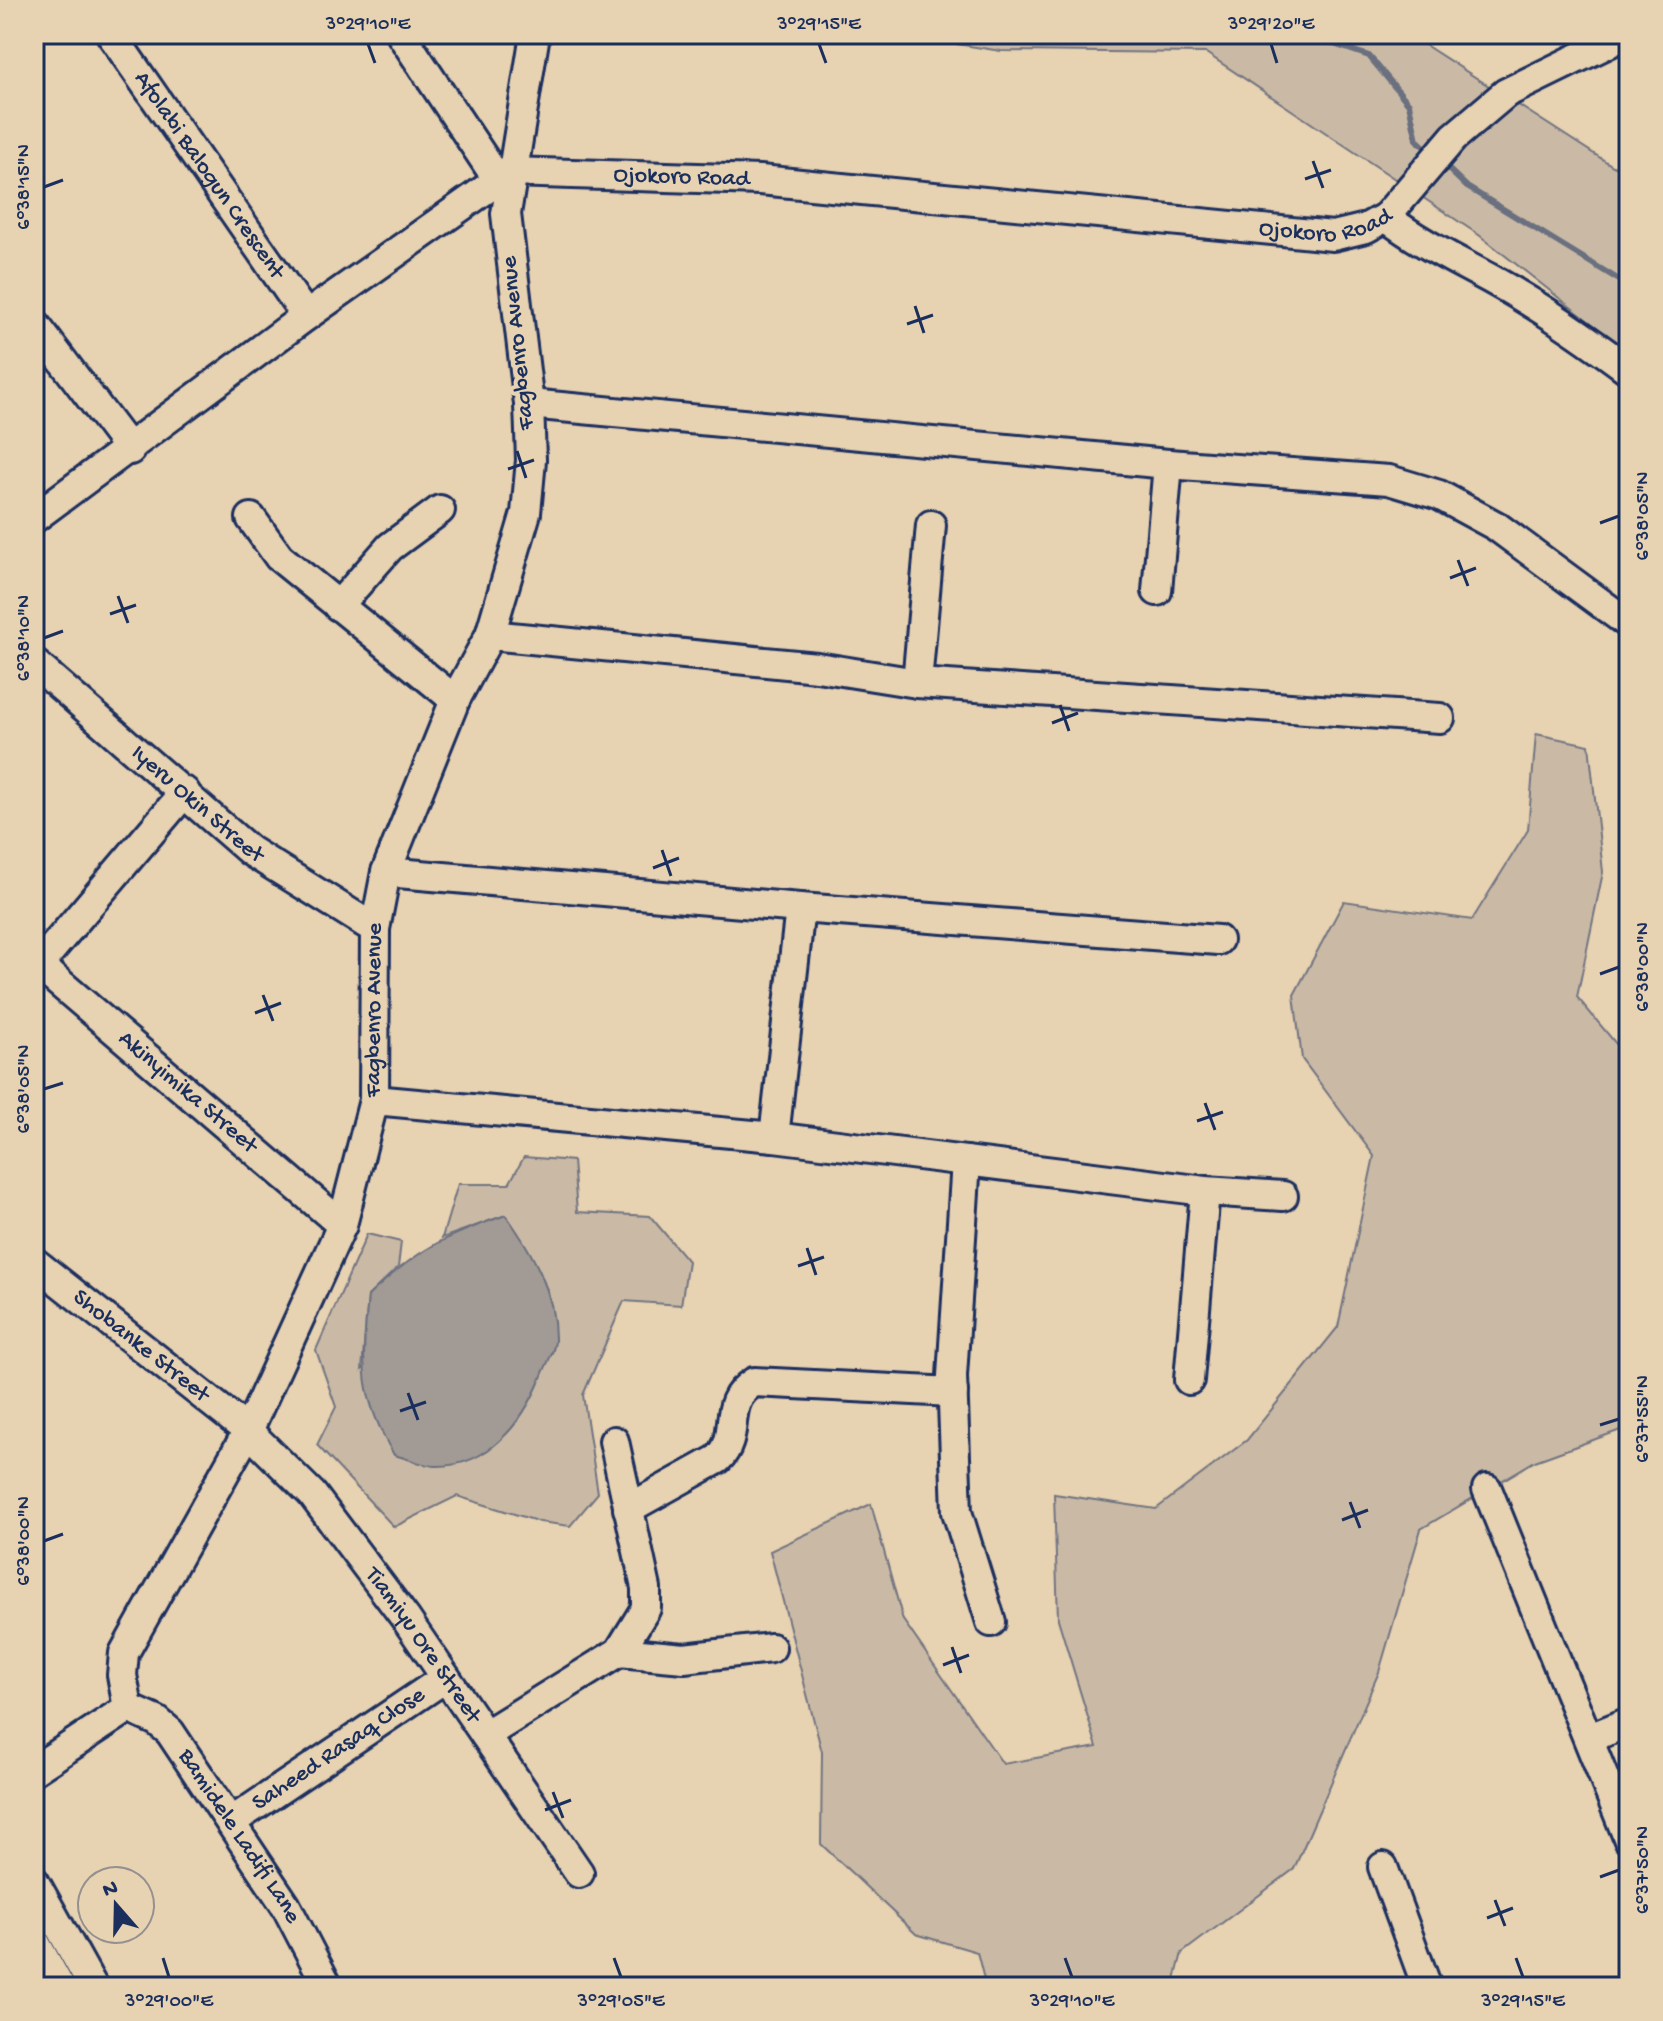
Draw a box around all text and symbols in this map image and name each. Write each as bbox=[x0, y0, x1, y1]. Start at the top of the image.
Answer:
text: 3°29'10"E bbox=[325, 14, 412, 37]
text: 3°29'15"E bbox=[776, 14, 862, 37]
text: 3°29'20"E bbox=[1227, 14, 1316, 37]
street label: Afolabi Balogun Crescent bbox=[127, 66, 292, 287]
text: 6°38'15"N bbox=[14, 144, 37, 230]
street label: Ojokoro Road bbox=[613, 161, 752, 194]
street label: Ojokoro Road bbox=[1257, 201, 1399, 251]
street label: Fagbenro Avenue bbox=[495, 254, 543, 432]
text: 6°38'05"N bbox=[1633, 472, 1656, 560]
text: 6°38'10"N bbox=[14, 595, 37, 681]
street label: Iyeru Okin Street bbox=[124, 739, 271, 871]
street label: Fagbenro Avenue bbox=[360, 919, 391, 1098]
text: 6°38'00"N bbox=[1633, 922, 1656, 1012]
street label: Akinyimika Street bbox=[112, 1025, 265, 1162]
text: 6°38'05"N bbox=[14, 1045, 37, 1133]
street label: Shobanke Street bbox=[66, 1283, 217, 1411]
text: 6°37'55"N bbox=[1633, 1375, 1656, 1463]
text: 6°38'00"N bbox=[14, 1496, 37, 1586]
street label: Tiamiyu Ore Street bbox=[357, 1560, 488, 1731]
street label: Saheed Rasaq Close bbox=[247, 1681, 431, 1818]
street label: Bamidele Ladifi Lane bbox=[170, 1743, 307, 1929]
text: 6°37'50"N bbox=[1633, 1826, 1656, 1914]
north arrow bbox=[76, 1865, 156, 1945]
text: N bbox=[99, 1875, 122, 1905]
text: 3°29'00"E bbox=[124, 1991, 214, 2014]
text: 3°29'05"E bbox=[577, 1991, 666, 2014]
text: 3°29'10"E bbox=[1029, 1991, 1116, 2014]
text: 3°29'15"E bbox=[1480, 1991, 1566, 2014]

